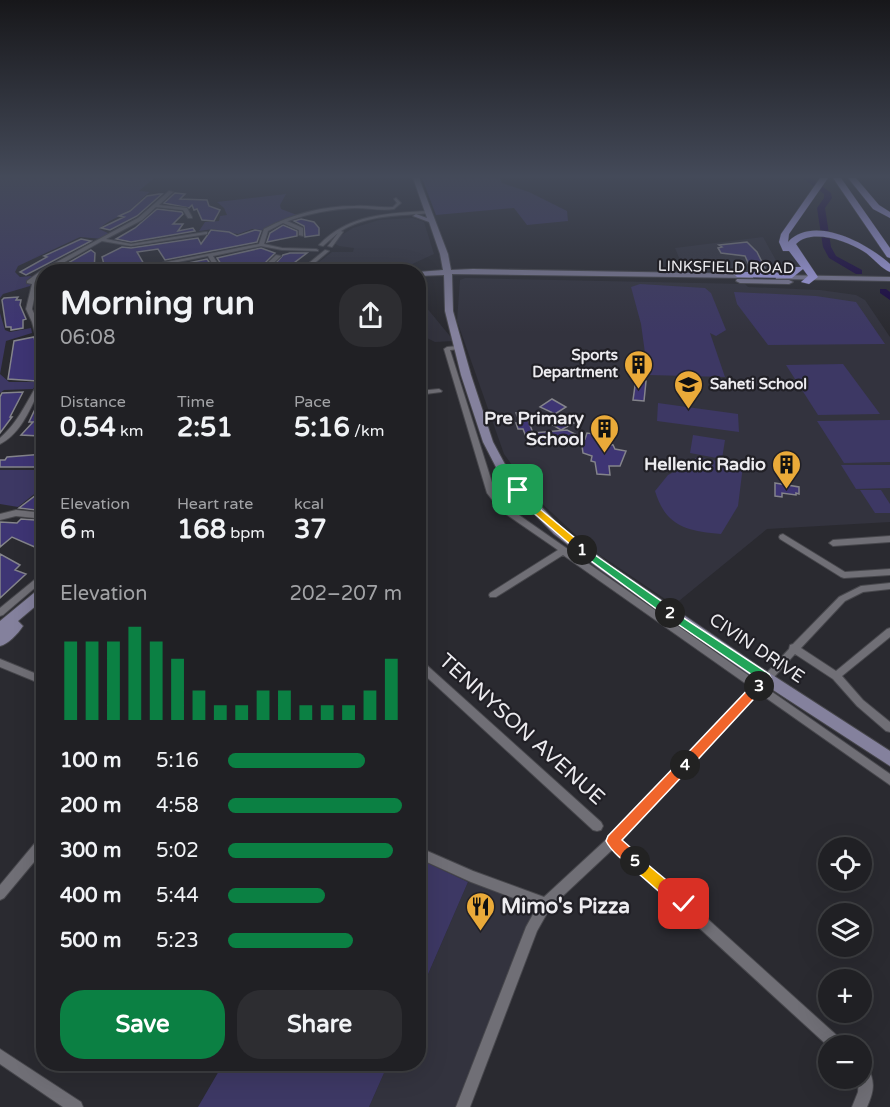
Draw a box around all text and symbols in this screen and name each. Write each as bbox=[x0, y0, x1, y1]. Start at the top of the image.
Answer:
street label: LINKSFIELD ROAD bbox=[658, 257, 794, 277]
text: Morning run bbox=[60, 284, 255, 323]
button: share bbox=[339, 284, 402, 347]
text: 06:08 bbox=[60, 326, 115, 350]
place label: Sports Department bbox=[532, 346, 618, 382]
building icon: Sports Department bbox=[623, 348, 655, 390]
school or university icon: Saheti School bbox=[673, 368, 705, 410]
place label: Saheti School bbox=[710, 375, 807, 393]
text: Distance bbox=[60, 392, 126, 412]
text: Time bbox=[177, 392, 214, 412]
text: Pace bbox=[294, 392, 331, 412]
place label: Pre Primary School bbox=[484, 407, 584, 450]
text: 0.54 bbox=[60, 412, 116, 443]
text: 2:51 bbox=[177, 412, 233, 443]
text: 5:16 bbox=[294, 412, 350, 443]
building icon: Pre Primary School bbox=[589, 412, 621, 454]
text: km bbox=[116, 421, 143, 441]
text: /km bbox=[350, 421, 384, 441]
building icon: Hellenic Radio bbox=[771, 448, 803, 490]
place label: Hellenic Radio bbox=[644, 453, 766, 475]
pin bbox=[492, 464, 543, 515]
icon: arrive bbox=[501, 473, 534, 506]
text: Elevation bbox=[60, 494, 130, 514]
text: Heart rate bbox=[177, 494, 253, 514]
text: kcal bbox=[294, 494, 324, 514]
text: 6 bbox=[60, 514, 76, 545]
text: 168 bbox=[177, 514, 226, 545]
text: 37 bbox=[294, 514, 327, 545]
text: m bbox=[76, 523, 95, 543]
text: bpm bbox=[226, 523, 265, 543]
pin: 1 bbox=[567, 535, 597, 565]
text: 1 bbox=[577, 540, 587, 560]
text: Elevation bbox=[60, 582, 147, 606]
text: 202–207 m bbox=[289, 582, 402, 606]
pin: 2 bbox=[655, 598, 685, 628]
text: 2 bbox=[665, 603, 675, 623]
street label: CIVIN DRIVE bbox=[705, 608, 809, 688]
street label: TENNYSON AVENUE bbox=[434, 648, 610, 810]
pin: 3 bbox=[744, 671, 774, 701]
text: 3 bbox=[754, 676, 764, 696]
text: 100 m bbox=[60, 749, 121, 773]
text: 5:16 bbox=[156, 749, 199, 773]
pin: 4 bbox=[670, 750, 700, 780]
text: 4 bbox=[680, 755, 690, 775]
text: 200 m bbox=[60, 794, 121, 818]
text: 4:58 bbox=[156, 794, 199, 818]
map controls bbox=[818, 837, 872, 1089]
button: locate bbox=[818, 837, 872, 891]
text: 300 m bbox=[60, 839, 121, 863]
text: 5:02 bbox=[156, 839, 199, 863]
pin: 5 bbox=[620, 846, 650, 876]
text: 5 bbox=[630, 851, 640, 871]
pin bbox=[658, 878, 709, 929]
text: 400 m bbox=[60, 884, 121, 908]
text: 5:44 bbox=[156, 884, 199, 908]
icon: check bbox=[667, 887, 700, 920]
restaurant icon: Mimo's Pizza bbox=[464, 890, 496, 932]
place label: Mimo's Pizza bbox=[501, 894, 630, 919]
button: layers bbox=[818, 903, 872, 957]
text: 500 m bbox=[60, 929, 121, 953]
text: 5:23 bbox=[156, 929, 199, 953]
button: + bbox=[818, 969, 872, 1023]
button: Save bbox=[60, 990, 225, 1059]
button: Share bbox=[237, 990, 402, 1059]
button: − bbox=[818, 1035, 872, 1089]

